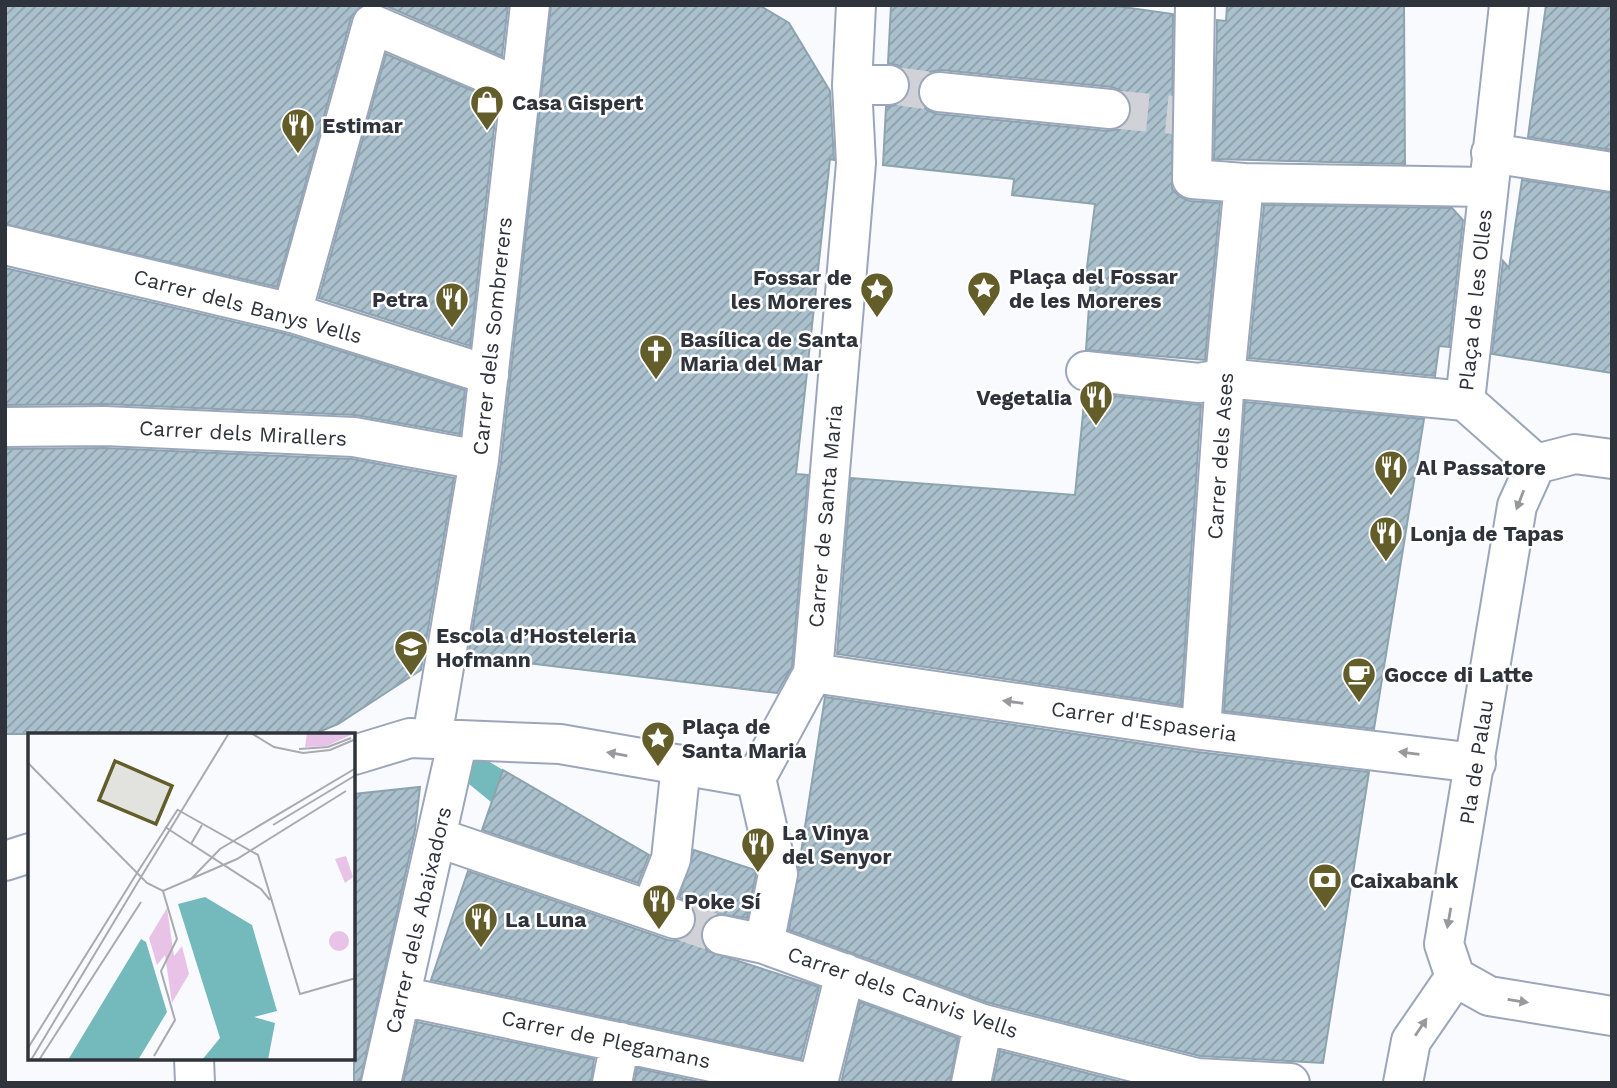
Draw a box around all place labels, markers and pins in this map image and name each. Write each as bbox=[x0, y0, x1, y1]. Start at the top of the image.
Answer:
shop icon: Casa Gispert bbox=[468, 83, 506, 132]
place label: Casa Gispert bbox=[512, 90, 643, 115]
restaurant icon: Estimar bbox=[279, 106, 317, 155]
place label: Estimar bbox=[322, 113, 403, 138]
place label: Plaça del Fossar de les Moreres bbox=[1009, 264, 1178, 313]
place label: Fossar de les Moreres bbox=[731, 265, 852, 314]
place icon: Plaça del Fossar de les Moreres bbox=[965, 269, 1003, 318]
place icon: Fossar de les Moreres bbox=[858, 270, 896, 319]
restaurant icon: Petra bbox=[433, 280, 471, 329]
place label: Petra bbox=[372, 287, 429, 312]
place label: Basílica de Santa Maria del Mar bbox=[680, 327, 859, 376]
church icon: Basílica de Santa Maria del Mar bbox=[637, 332, 675, 381]
restaurant icon: Vegetalia bbox=[1077, 378, 1115, 427]
place label: Vegetalia bbox=[976, 385, 1073, 410]
restaurant icon: Al Passatore bbox=[1372, 448, 1410, 497]
place label: Al Passatore bbox=[1416, 455, 1546, 480]
restaurant icon: Lonja de Tapas bbox=[1367, 514, 1405, 563]
place label: Lonja de Tapas bbox=[1410, 521, 1564, 546]
place label: Escola d’Hosteleria Hofmann bbox=[436, 623, 637, 672]
school or university icon: Escola d’Hosteleria Hofmann bbox=[392, 628, 430, 677]
cafe icon: Gocce di Latte bbox=[1340, 655, 1378, 704]
place label: Gocce di Latte bbox=[1384, 662, 1533, 687]
place label: Plaça de Santa Maria bbox=[682, 714, 807, 763]
place icon: Plaça de Santa Maria bbox=[639, 719, 677, 768]
place label: La Vinya del Senyor bbox=[782, 820, 891, 869]
restaurant icon: La Vinya del Senyor bbox=[739, 825, 777, 874]
bank icon: Caixabank bbox=[1306, 861, 1344, 910]
place label: Caixabank bbox=[1350, 868, 1459, 893]
restaurant icon: Poke Sí bbox=[640, 882, 678, 931]
place label: Poke Sí bbox=[684, 889, 761, 914]
restaurant icon: La Luna bbox=[462, 900, 500, 949]
place label: La Luna bbox=[505, 907, 587, 932]

